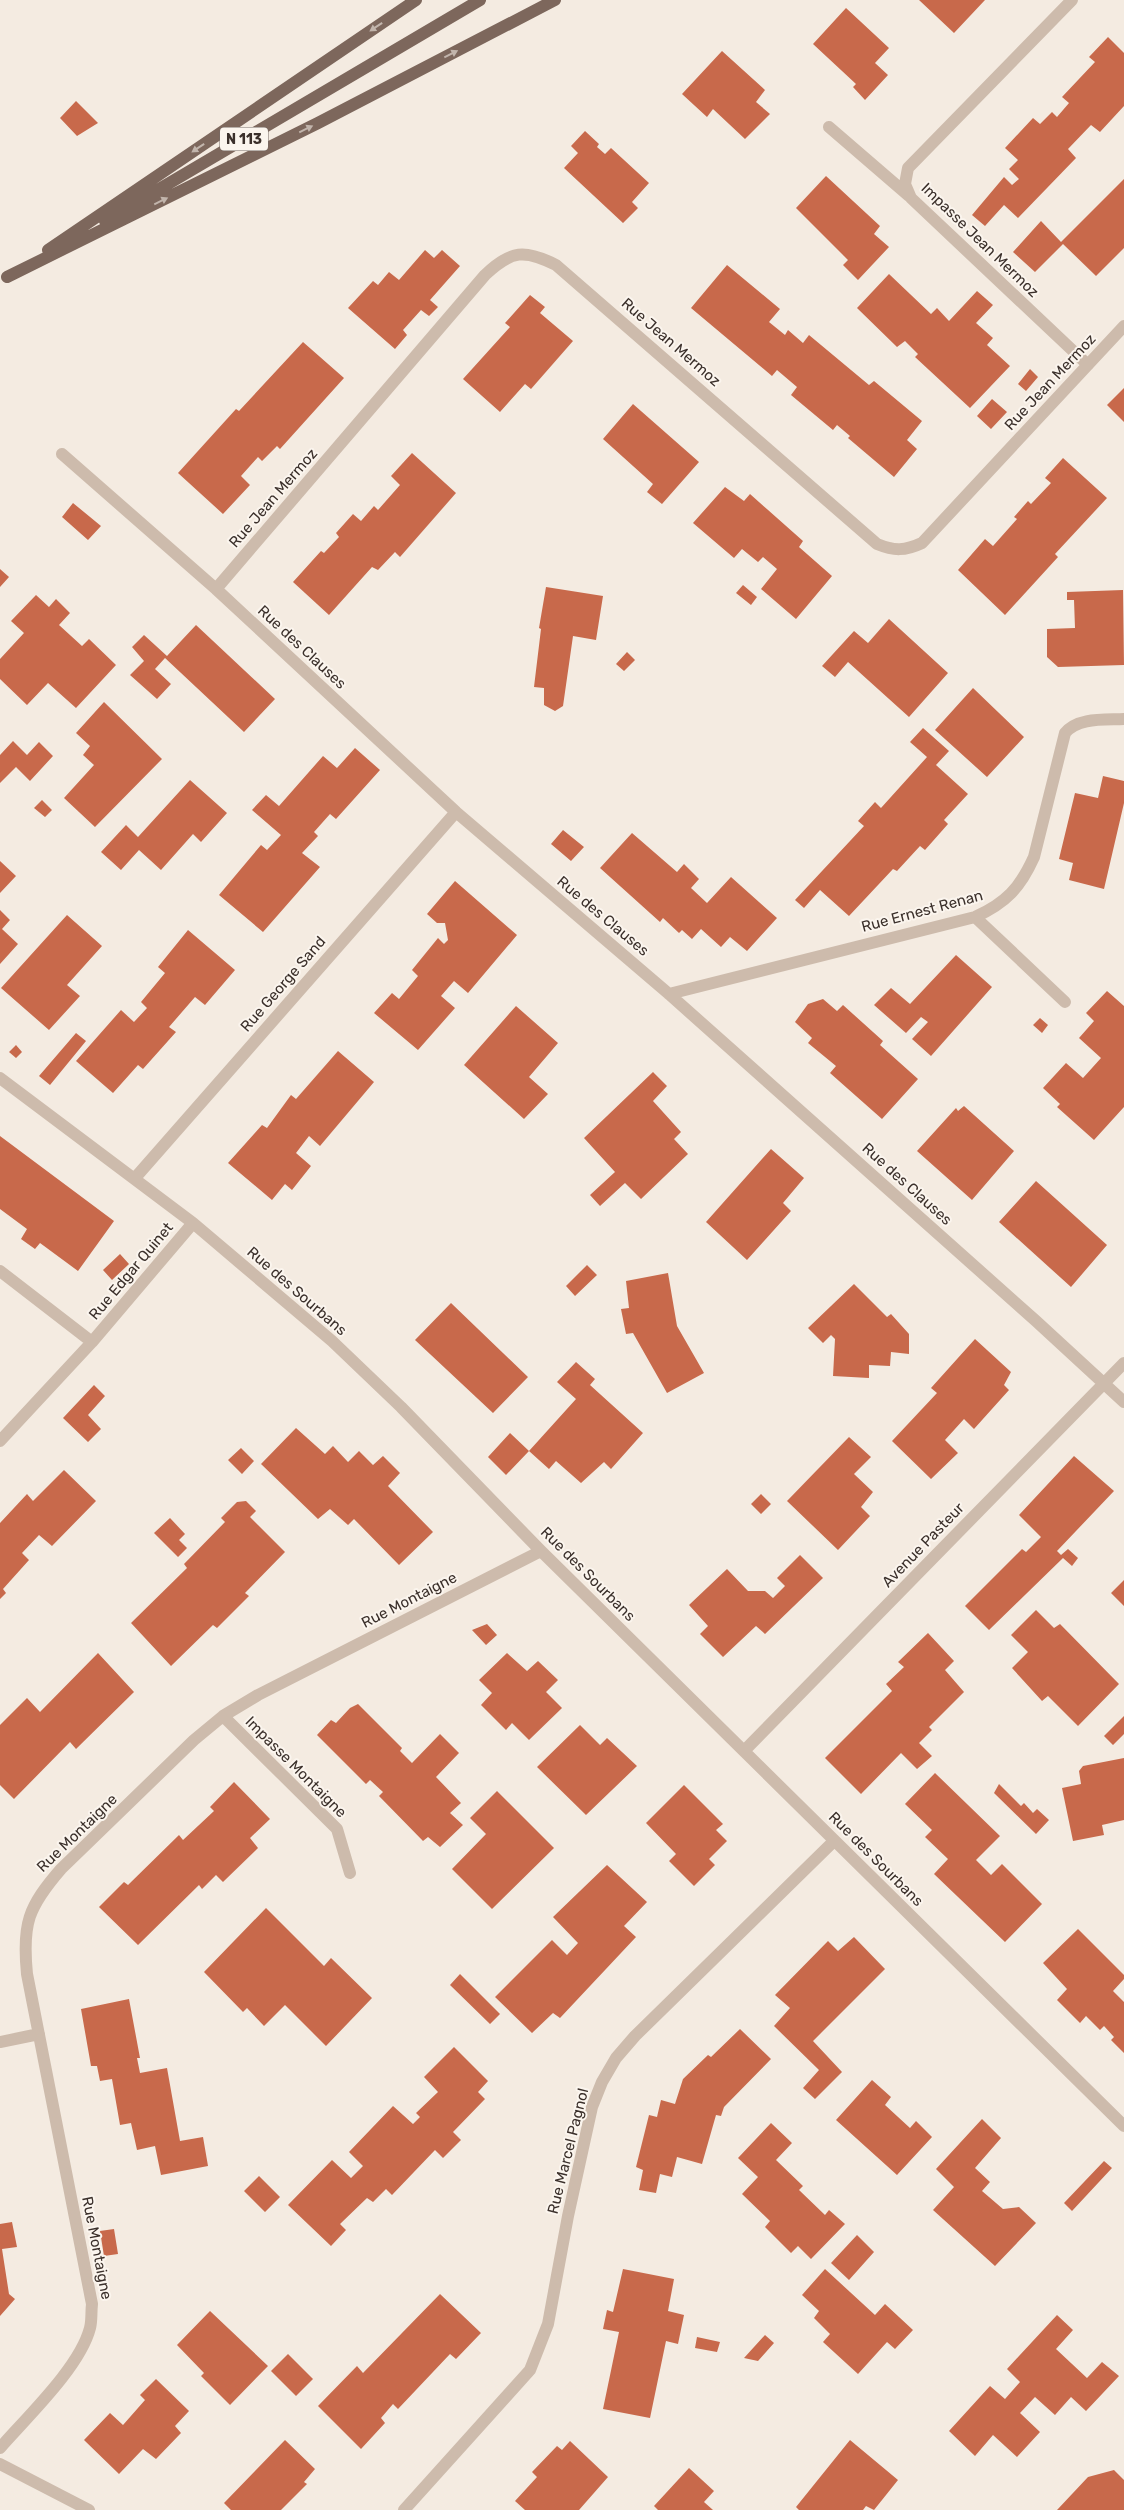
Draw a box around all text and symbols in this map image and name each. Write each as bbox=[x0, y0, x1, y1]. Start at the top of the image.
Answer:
one-way arrow bbox=[369, 22, 382, 32]
one-way arrow bbox=[443, 50, 458, 58]
one-way arrow bbox=[299, 125, 313, 133]
road number: N 113 bbox=[220, 128, 268, 150]
one-way arrow bbox=[191, 143, 205, 153]
street label: Impasse Jean Mermoz bbox=[917, 179, 1043, 301]
one-way arrow bbox=[154, 197, 168, 205]
street label: Rue Jean Mermoz bbox=[618, 294, 724, 390]
street label: Rue Jean Mermoz bbox=[1001, 330, 1100, 434]
street label: Rue Jean Mermoz bbox=[225, 445, 321, 551]
street label: Rue des Clauses bbox=[254, 601, 350, 693]
street label: Rue des Clauses bbox=[553, 872, 653, 960]
street label: Rue Ernest Renan bbox=[859, 886, 985, 936]
street label: Rue George Sand bbox=[237, 933, 329, 1035]
street label: Rue des Clauses bbox=[859, 1139, 956, 1229]
street label: Rue Edgar Quinet bbox=[85, 1219, 177, 1323]
street label: Rue des Sourbans bbox=[243, 1243, 351, 1339]
street label: Avenue Pasteur bbox=[878, 1499, 968, 1591]
street label: Rue des Sourbans bbox=[537, 1523, 639, 1625]
street label: Rue Montaigne bbox=[358, 1568, 460, 1632]
street label: Impasse Montaigne bbox=[242, 1713, 350, 1821]
street label: Rue Montaigne bbox=[33, 1790, 121, 1876]
street label: Rue des Sourbans bbox=[825, 1808, 927, 1910]
street label: Rue Marcel Pagnol bbox=[544, 2086, 592, 2216]
street label: Rue Montaigne bbox=[78, 2195, 116, 2301]

